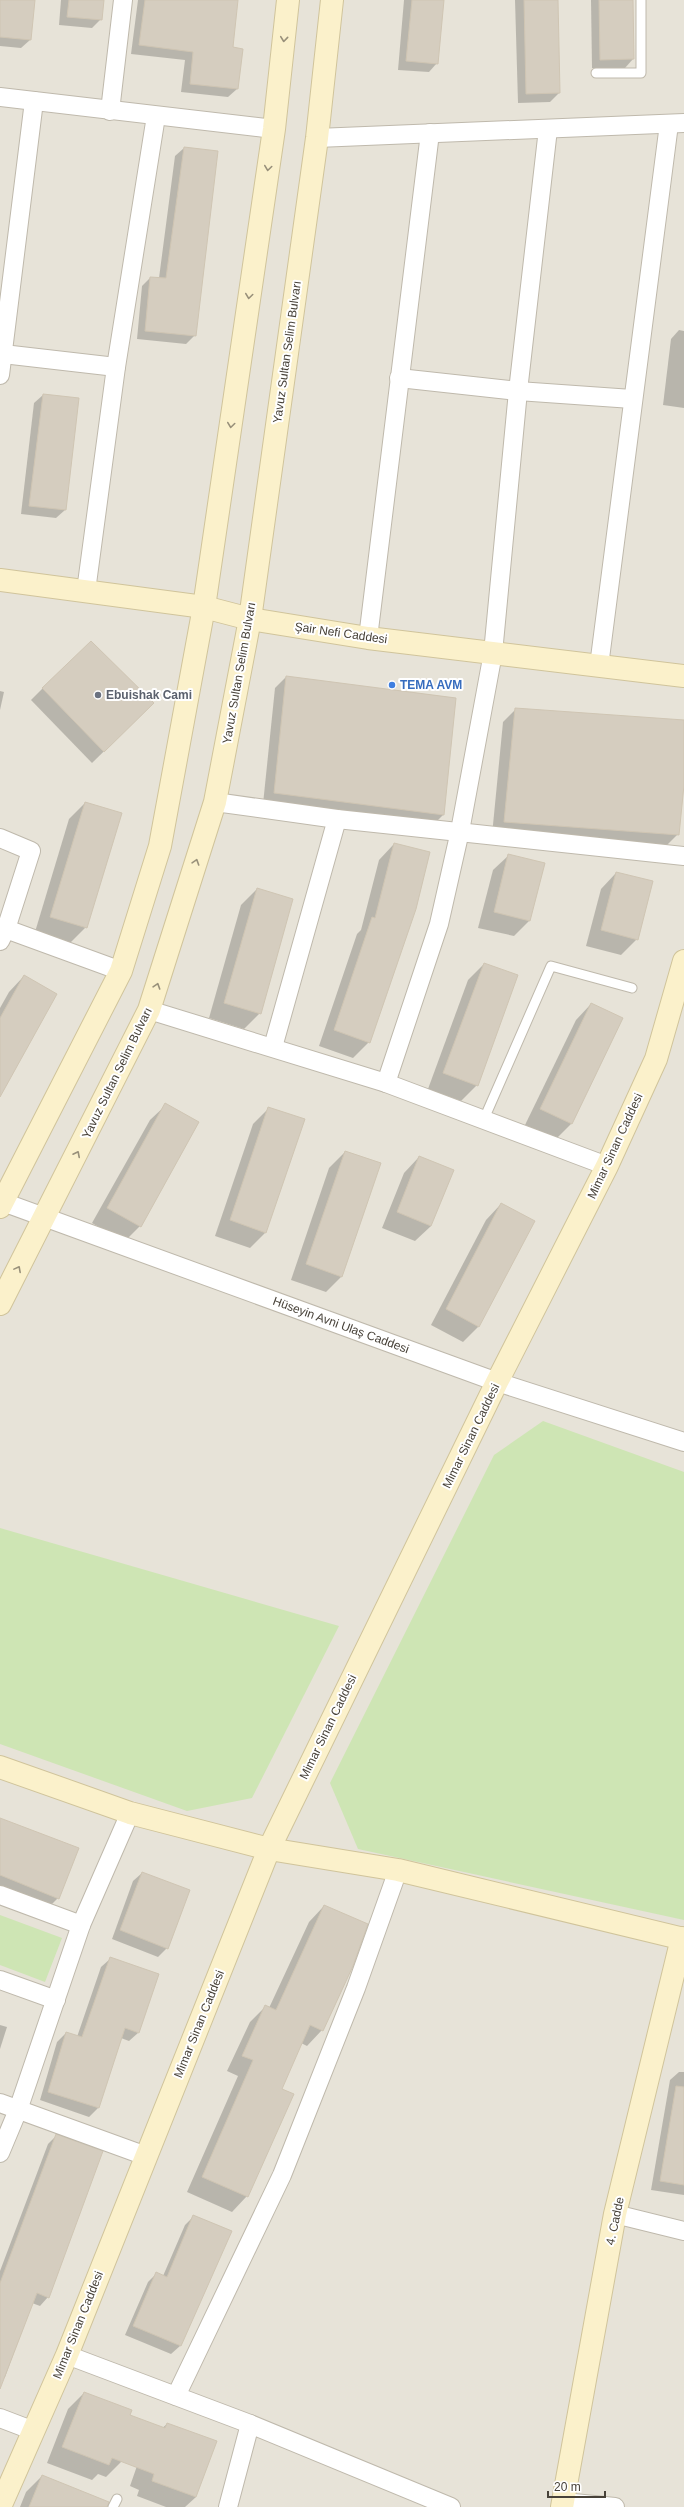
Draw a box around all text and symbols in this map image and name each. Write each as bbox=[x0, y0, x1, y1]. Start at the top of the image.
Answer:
one-way arrow bbox=[280, 36, 289, 42]
one-way arrow bbox=[264, 165, 273, 171]
street label: Yavuz Sultan Selim Bulvarı bbox=[270, 280, 304, 424]
one-way arrow bbox=[245, 293, 254, 300]
one-way arrow bbox=[227, 422, 236, 428]
street label: Yavuz Sultan Selim Bulvarı bbox=[220, 601, 258, 745]
street label: Şair Nefi Caddesi bbox=[294, 620, 388, 646]
place label: TEMA AVM bbox=[400, 678, 462, 692]
marker: TEMA AVM bbox=[387, 680, 397, 690]
place label: Ebuishak Cami bbox=[106, 688, 192, 702]
marker: Ebuishak Cami bbox=[93, 690, 103, 700]
one-way arrow bbox=[191, 859, 200, 866]
one-way arrow bbox=[152, 982, 161, 989]
street label: Yavuz Sultan Selim Bulvarı bbox=[79, 1005, 155, 1141]
street label: Mimar Sinan Caddesi bbox=[584, 1091, 646, 1201]
one-way arrow bbox=[73, 1150, 80, 1158]
one-way arrow bbox=[13, 1266, 21, 1274]
street label: Hüseyin Avni Ulaş Caddesi bbox=[271, 1294, 411, 1356]
street label: Mimar Sinan Caddesi bbox=[440, 1381, 502, 1491]
street label: Mimar Sinan Caddesi bbox=[297, 1672, 359, 1782]
street label: Mimar Sinan Caddesi bbox=[171, 1968, 227, 2080]
street label: 4. Cadde bbox=[603, 2195, 627, 2246]
street label: Mimar Sinan Caddesi bbox=[50, 2269, 106, 2381]
scale bar bbox=[548, 2473, 605, 2499]
text: 20 m bbox=[554, 2480, 581, 2494]

